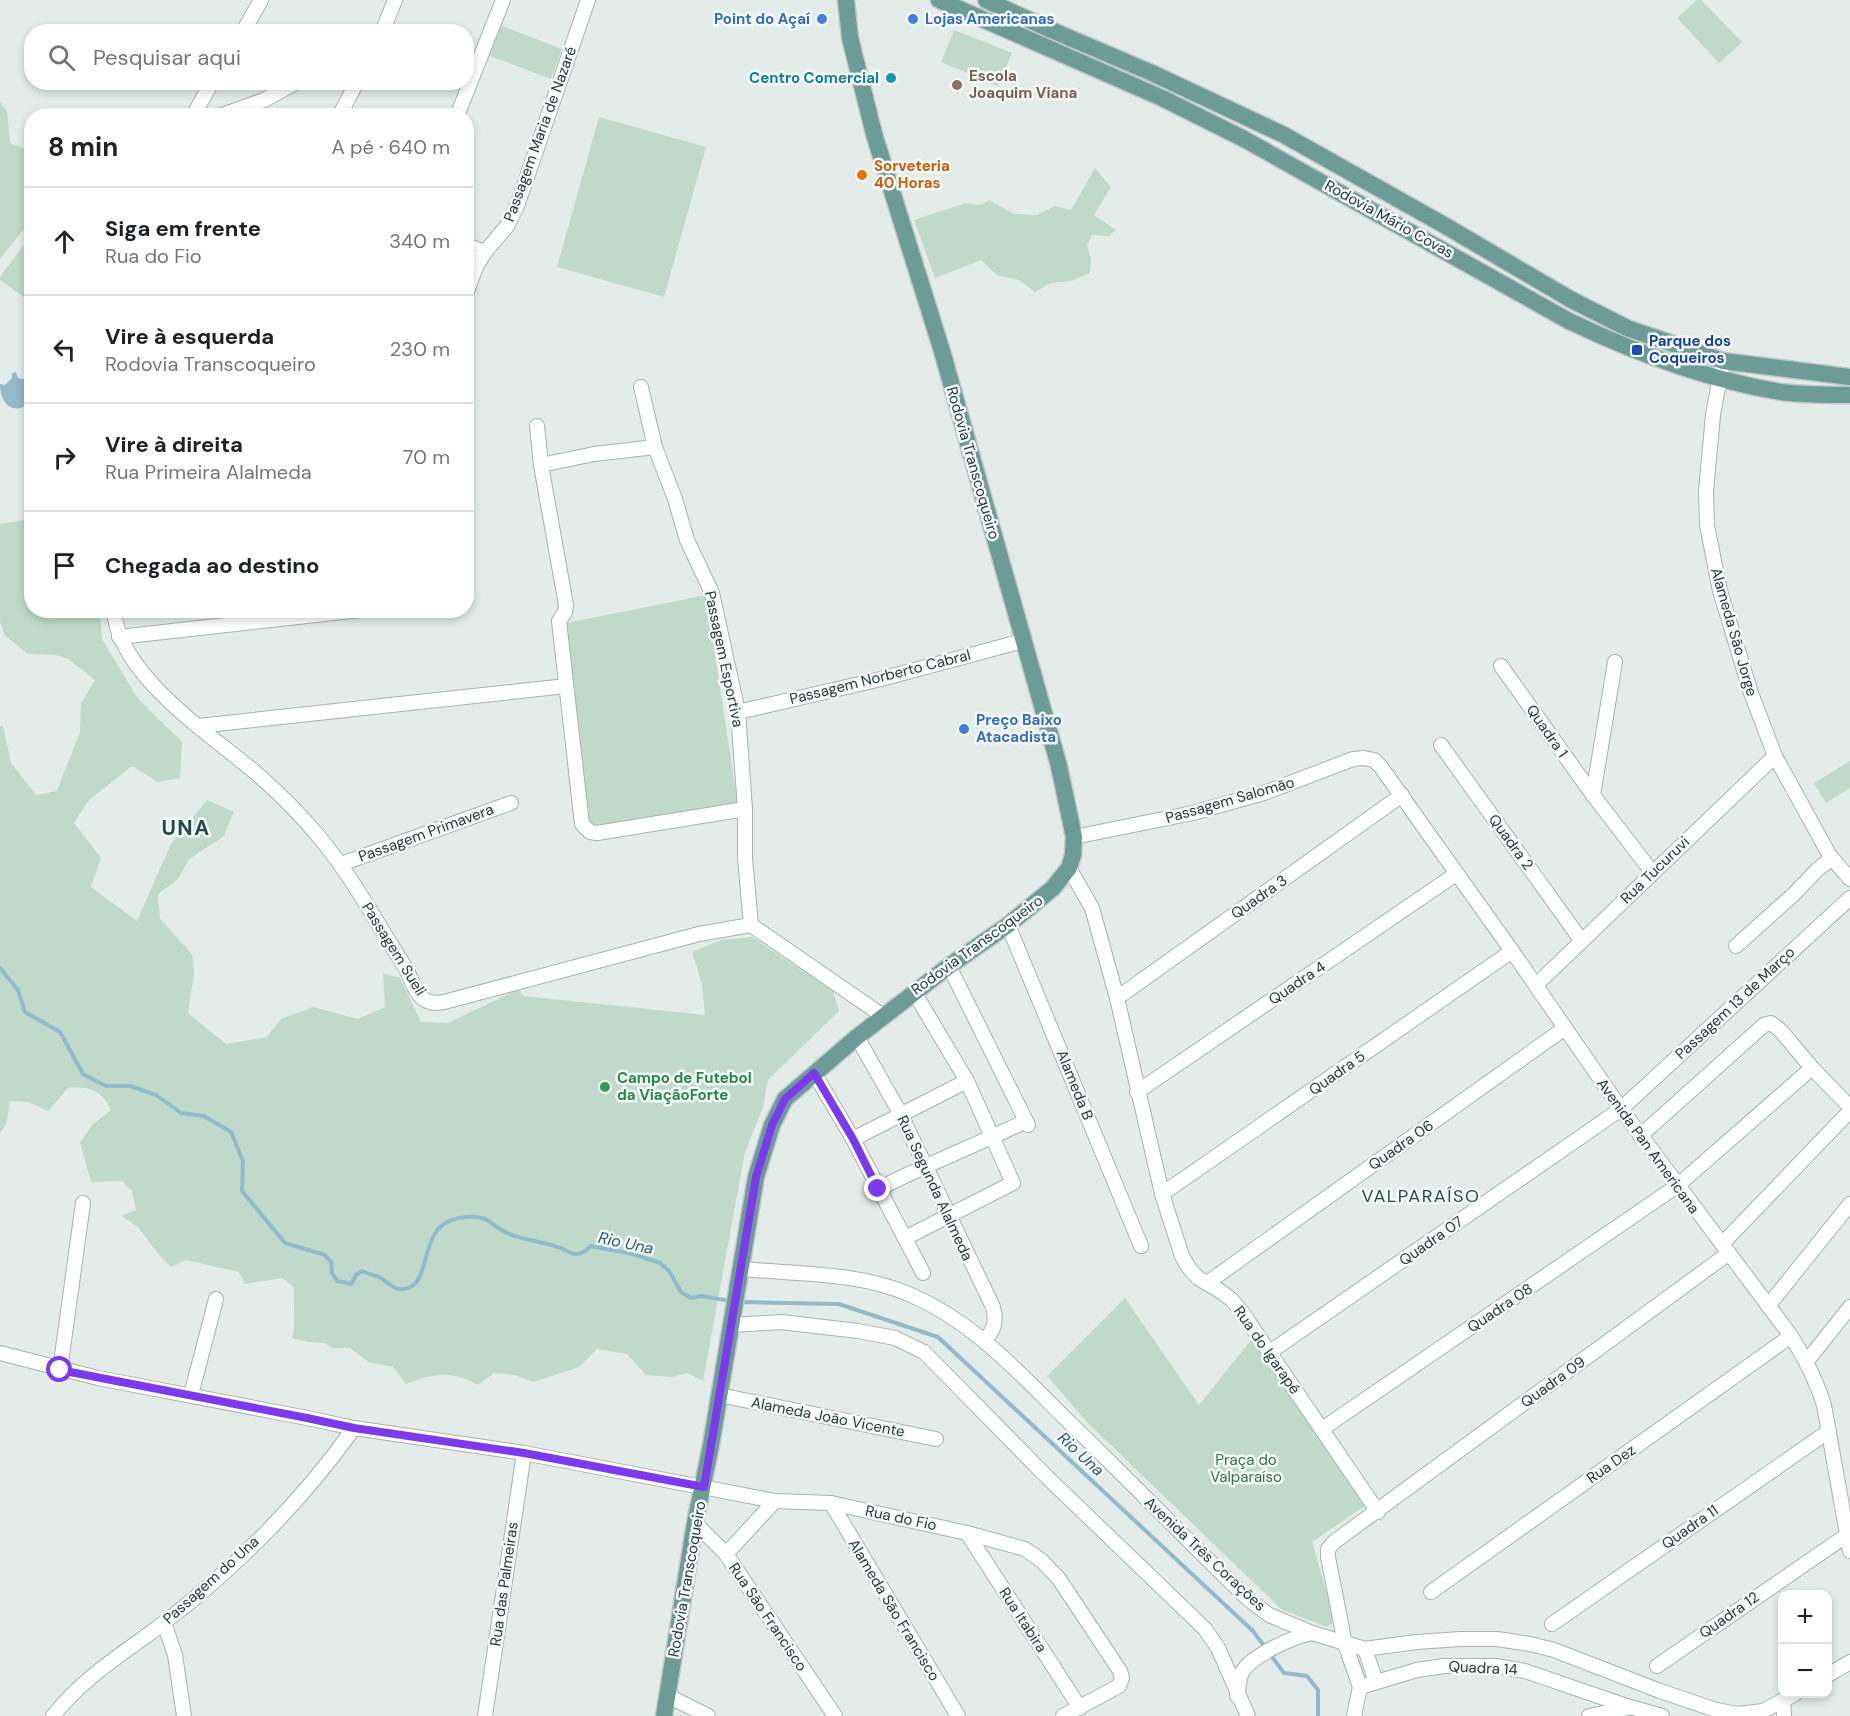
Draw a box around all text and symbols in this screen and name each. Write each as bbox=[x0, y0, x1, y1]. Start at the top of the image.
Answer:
place label: Point do Açaí bbox=[714, 9, 810, 29]
place label: Lojas Americanas bbox=[925, 9, 1055, 29]
marker: Point do Açaí bbox=[815, 12, 829, 26]
marker: Lojas Americanas bbox=[906, 12, 920, 26]
search box bbox=[24, 24, 474, 90]
icon: search bbox=[45, 41, 78, 74]
text: Pesquisar aqui bbox=[93, 43, 241, 72]
street label: Passagem Maria de Nazaré bbox=[499, 44, 581, 224]
place label: Escola Joaquim Viana bbox=[969, 66, 1077, 103]
place label: Centro Comercial bbox=[749, 68, 879, 88]
marker: Centro Comercial bbox=[884, 71, 898, 85]
marker: Escola Joaquim Viana bbox=[950, 78, 964, 92]
text: 8 min bbox=[48, 130, 118, 164]
text: A pé · 640 m bbox=[331, 134, 450, 160]
place label: Sorveteria 40 Horas bbox=[874, 156, 950, 193]
marker: Sorveteria 40 Horas bbox=[855, 168, 869, 182]
street label: Rodovia Mário Covas bbox=[1321, 175, 1457, 263]
text: Siga em frente bbox=[105, 214, 261, 243]
icon: ahead bbox=[48, 225, 81, 258]
text: 340 m bbox=[389, 228, 450, 254]
text: Rua do Fio bbox=[105, 243, 202, 269]
text: Vire à esquerda bbox=[105, 322, 274, 351]
place label: Parque dos Coqueiros bbox=[1649, 331, 1731, 368]
icon: left bbox=[48, 333, 81, 366]
text: 230 m bbox=[390, 336, 450, 362]
marker: Parque dos Coqueiros bbox=[1630, 343, 1644, 357]
text: Rodovia Transcoqueiro bbox=[105, 351, 316, 377]
street label: Rodovia Transcoqueiro bbox=[942, 384, 1004, 542]
text: Vire à direita bbox=[105, 430, 243, 459]
icon: right bbox=[48, 441, 81, 474]
text: 70 m bbox=[403, 444, 450, 470]
text: Rua Primeira Alalmeda bbox=[105, 459, 312, 485]
icon: arrive bbox=[48, 549, 81, 582]
text: Chegada ao destino bbox=[105, 551, 319, 580]
street label: Alameda São Jorge bbox=[1706, 565, 1762, 699]
street label: Passagem Esportiva bbox=[700, 589, 748, 729]
street label: Passagem Norberto Cabral bbox=[787, 645, 973, 709]
street label: Quadra 1 bbox=[1522, 701, 1572, 761]
place label: Preço Baixo Atacadista bbox=[976, 710, 1062, 747]
marker: Preço Baixo Atacadista bbox=[957, 722, 971, 736]
street label: Passagem Salomão bbox=[1163, 772, 1297, 828]
street label: Passagem Primavera bbox=[356, 799, 496, 867]
street label: Quadra 2 bbox=[1484, 810, 1538, 874]
district label: UNA bbox=[161, 814, 211, 842]
street label: Rua Tucuruvi bbox=[1616, 832, 1694, 908]
street label: Quadra 3 bbox=[1227, 870, 1291, 924]
street label: Rodovia Transcoqueiro bbox=[907, 890, 1047, 1000]
street label: Passagem Sueli bbox=[357, 899, 431, 999]
street label: Passagem 13 de Março bbox=[1671, 942, 1799, 1064]
street label: Quadra 4 bbox=[1265, 957, 1329, 1009]
street label: Quadra 5 bbox=[1305, 1046, 1369, 1100]
street label: Alameda B bbox=[1052, 1047, 1098, 1123]
place label: Campo de Futebol da ViaçãoForte bbox=[617, 1068, 752, 1105]
street label: Avenida Pan Americana bbox=[1592, 1074, 1704, 1218]
marker: Campo de Futebol da ViaçãoForte bbox=[598, 1080, 612, 1094]
street label: Rua Segunda Alalmeda bbox=[893, 1112, 977, 1264]
street label: Quadra 06 bbox=[1364, 1115, 1438, 1175]
route end bbox=[864, 1175, 890, 1201]
district label: VALPARAÍSO bbox=[1362, 1184, 1480, 1208]
street label: Quadra 07 bbox=[1395, 1212, 1467, 1270]
water label: Rio Una bbox=[596, 1227, 656, 1259]
street label: Quadra 08 bbox=[1463, 1279, 1537, 1337]
street label: Rua do Igarapé bbox=[1229, 1302, 1305, 1398]
street label: Quadra 09 bbox=[1517, 1352, 1589, 1412]
route start bbox=[46, 1356, 72, 1382]
street label: Alameda João Vicente bbox=[750, 1392, 906, 1442]
water label: Rio Una bbox=[1053, 1427, 1109, 1481]
street label: Rua Dez bbox=[1583, 1440, 1640, 1488]
park label: Praça do Valparaíso bbox=[1210, 1450, 1282, 1487]
street label: Avenida Três Corações bbox=[1140, 1493, 1270, 1615]
street label: Rodovia Transcoqueiro bbox=[663, 1499, 711, 1659]
street label: Quadra 11 bbox=[1658, 1500, 1722, 1554]
street label: Rua do Fio bbox=[863, 1501, 939, 1535]
street label: Rua das Palmeiras bbox=[485, 1521, 523, 1647]
street label: Passagem do Una bbox=[159, 1532, 263, 1628]
street label: Alameda São Francisco bbox=[844, 1535, 944, 1685]
street label: Rua São Francisco bbox=[724, 1559, 812, 1675]
street label: Rua Itabira bbox=[994, 1584, 1052, 1656]
street label: Quadra 12 bbox=[1695, 1587, 1763, 1643]
map controls bbox=[1778, 1590, 1832, 1698]
button: + bbox=[1778, 1590, 1832, 1644]
button: − bbox=[1778, 1644, 1832, 1698]
street label: Quadra 14 bbox=[1448, 1656, 1518, 1680]

